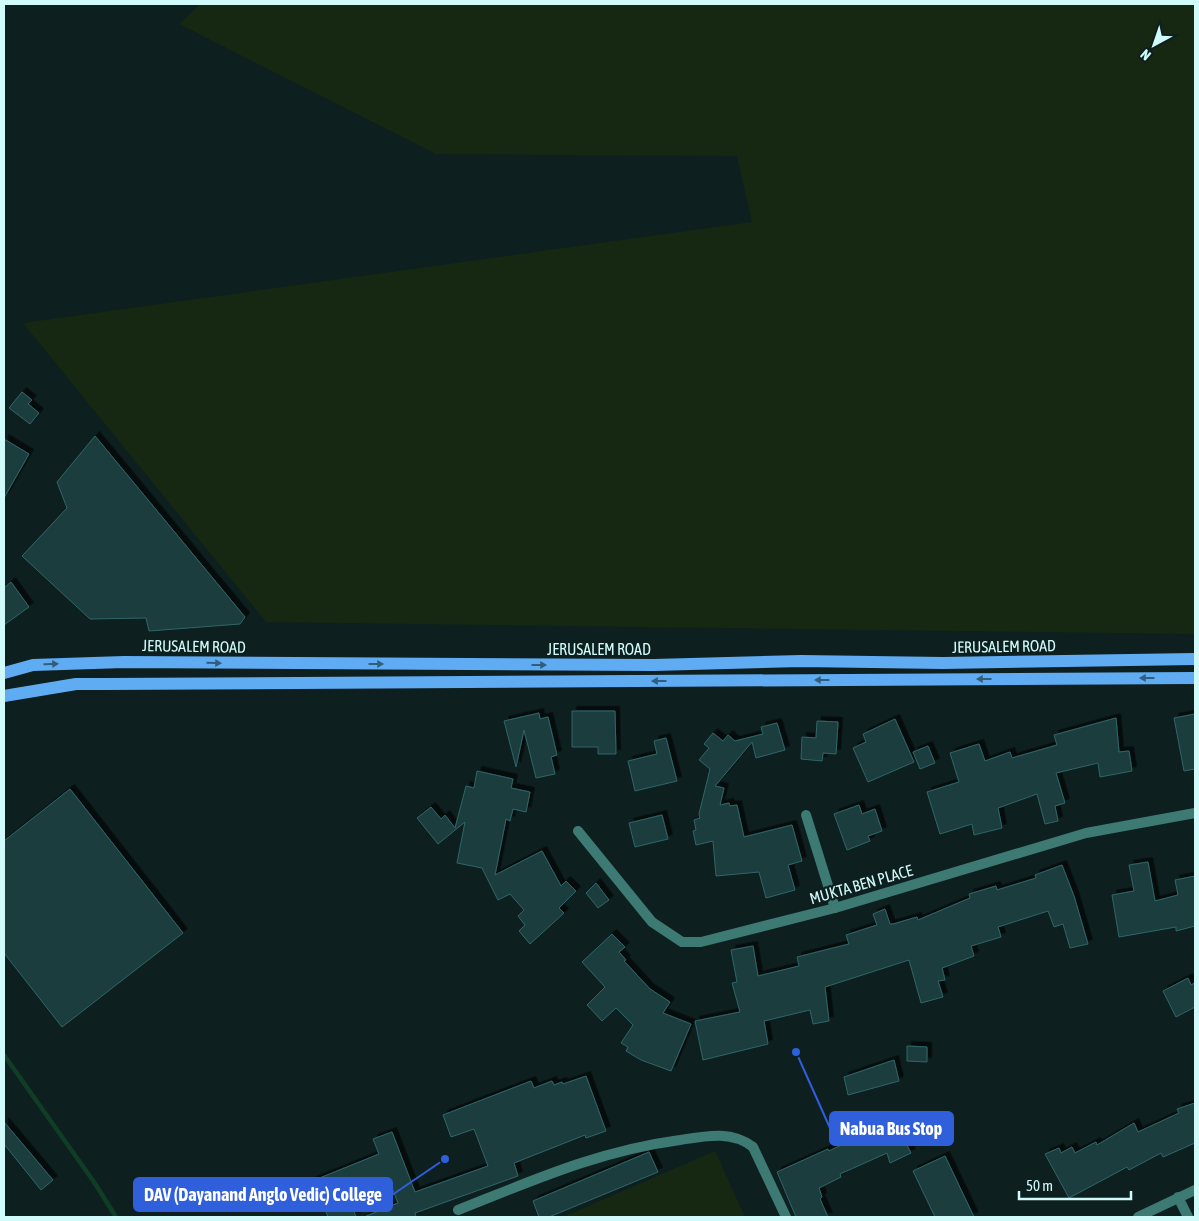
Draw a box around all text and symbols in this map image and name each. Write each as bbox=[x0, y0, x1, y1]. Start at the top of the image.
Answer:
north arrow bbox=[1129, 20, 1179, 70]
text: N bbox=[1137, 46, 1154, 64]
street label: JERUSALEM ROAD bbox=[142, 636, 246, 656]
street label: JERUSALEM ROAD bbox=[952, 636, 1056, 656]
street label: JERUSALEM ROAD bbox=[547, 640, 651, 658]
one-way arrow bbox=[206, 659, 222, 667]
one-way arrow bbox=[44, 660, 60, 668]
one-way arrow bbox=[369, 660, 385, 668]
one-way arrow bbox=[531, 661, 547, 669]
one-way arrow bbox=[976, 675, 992, 683]
one-way arrow bbox=[1138, 675, 1154, 683]
one-way arrow bbox=[813, 676, 829, 684]
one-way arrow bbox=[651, 677, 667, 685]
street label: MUKTA BEN PLACE bbox=[807, 861, 915, 907]
callout: Nabua Bus Stop bbox=[830, 1112, 953, 1145]
text: Nabua Bus Stop bbox=[840, 1118, 942, 1139]
scale bar bbox=[1019, 1168, 1132, 1200]
text: 50 m bbox=[1026, 1177, 1053, 1194]
callout: DAV (Dayanand Anglo Vedic) College bbox=[134, 1178, 392, 1211]
text: DAV (Dayanand Anglo Vedic) College bbox=[144, 1184, 382, 1205]

